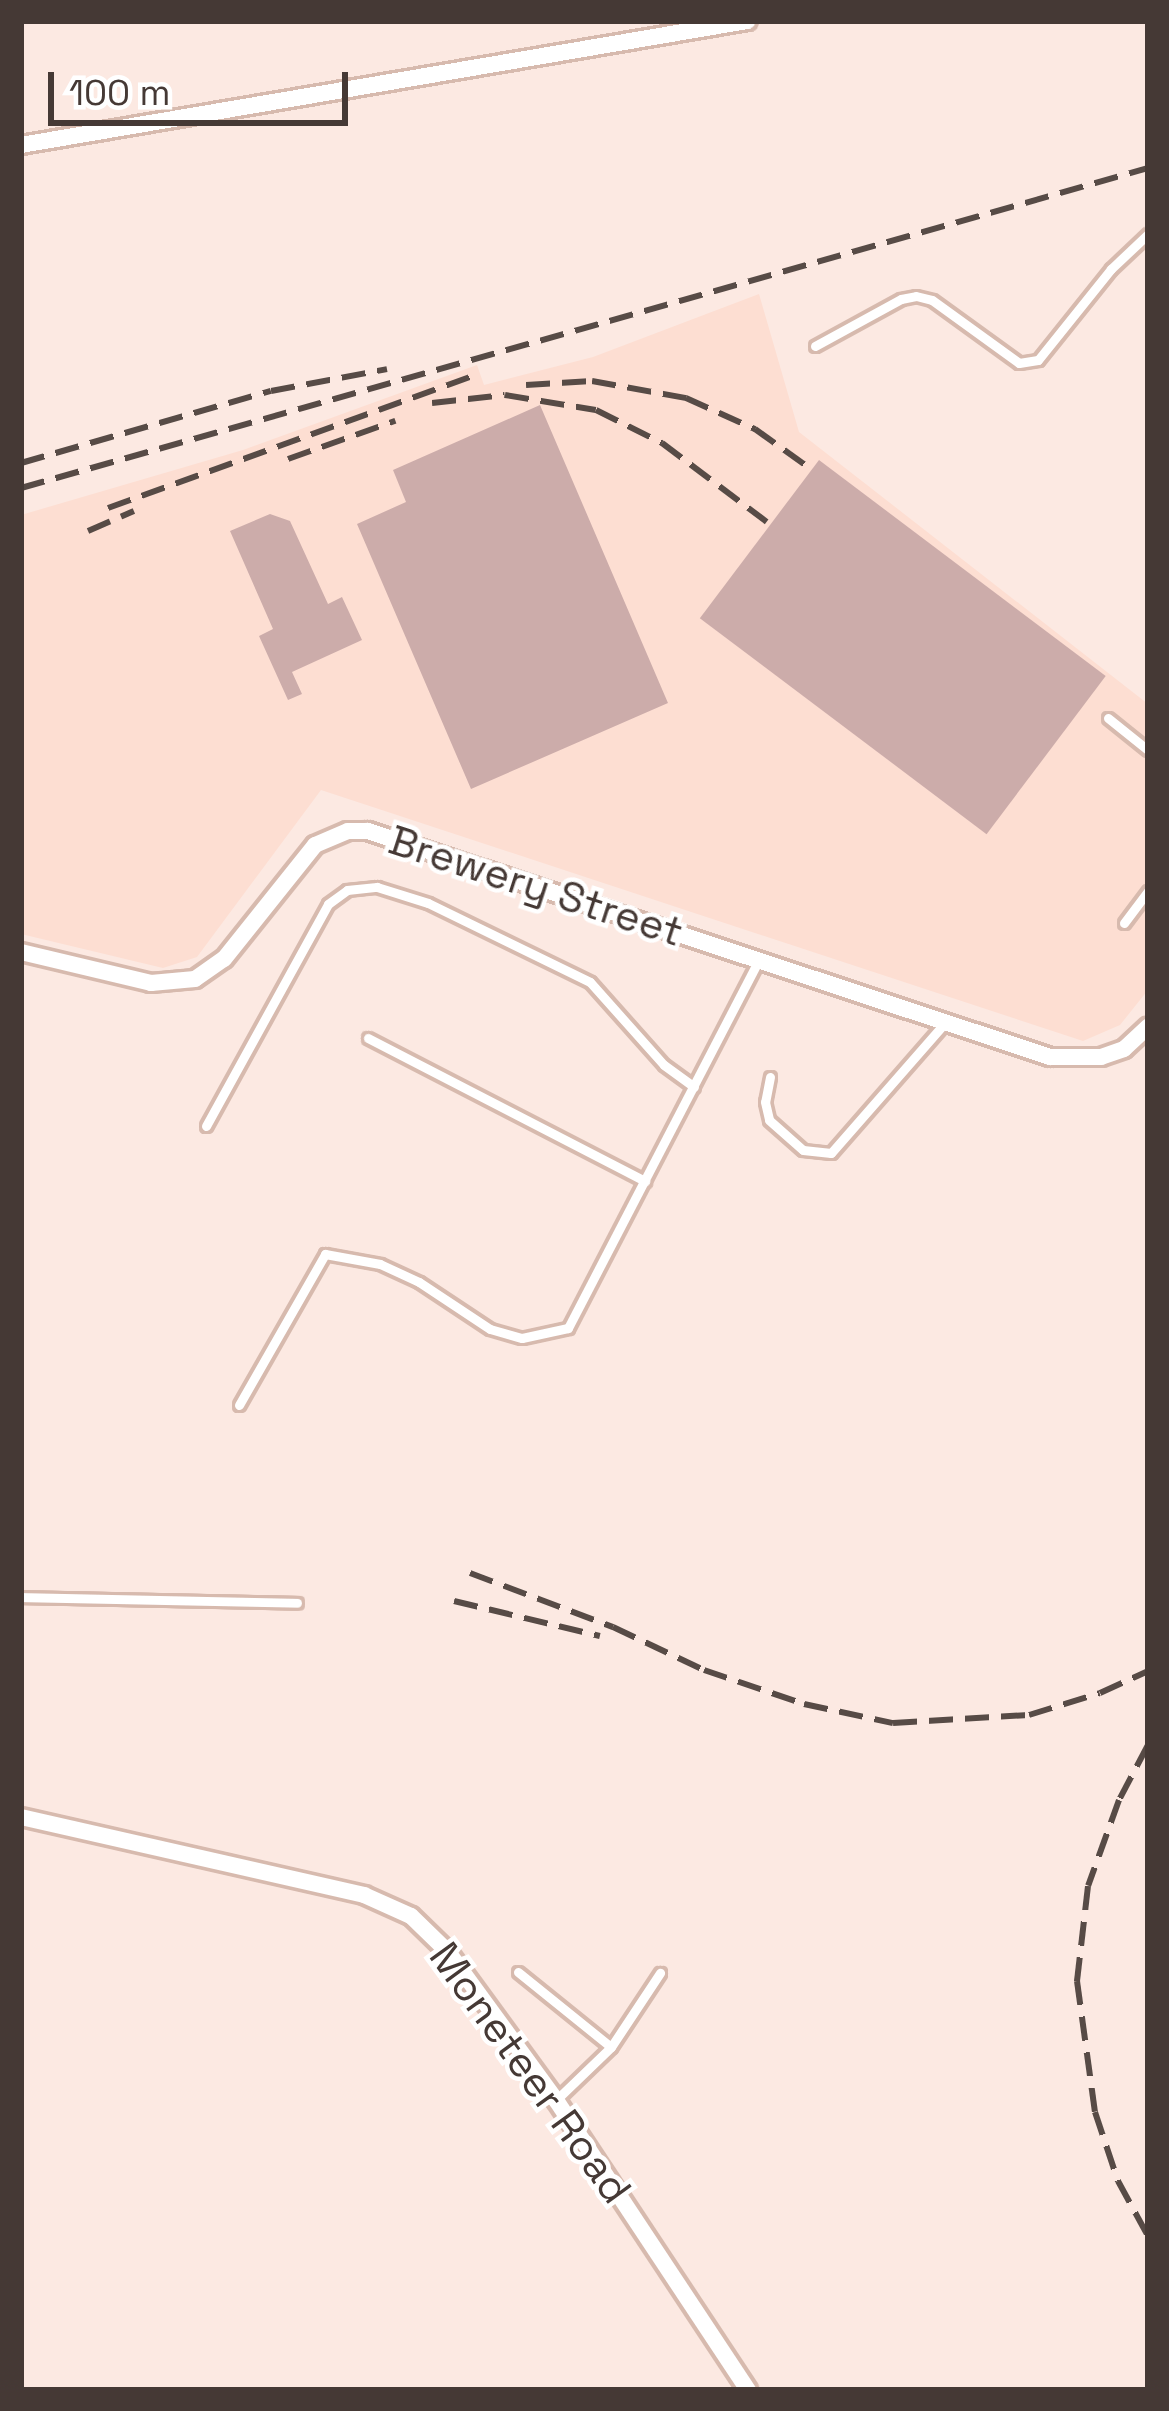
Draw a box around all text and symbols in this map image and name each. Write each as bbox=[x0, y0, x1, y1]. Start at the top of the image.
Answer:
scale bar bbox=[54, 48, 354, 122]
text: 100 m bbox=[69, 70, 170, 116]
street label: Brewery Street bbox=[383, 815, 689, 957]
street label: Moneteer Road bbox=[418, 1933, 642, 2213]

